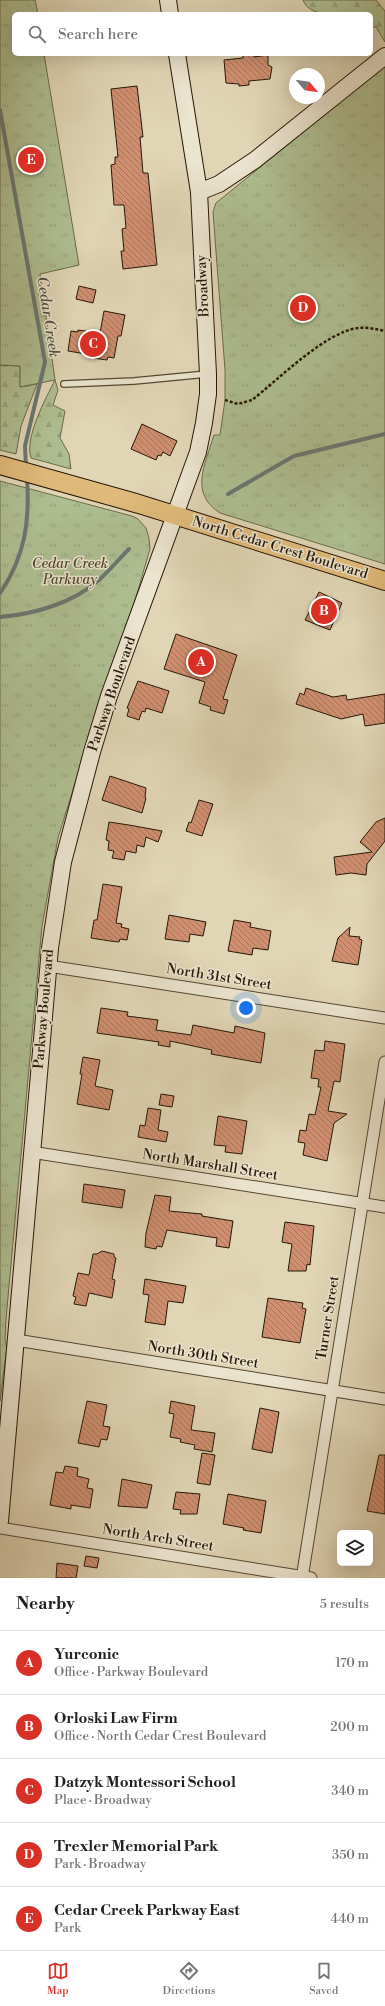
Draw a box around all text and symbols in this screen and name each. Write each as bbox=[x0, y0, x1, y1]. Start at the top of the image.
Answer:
search box bbox=[12, 12, 373, 56]
icon: search bbox=[26, 23, 48, 45]
text: Search here bbox=[58, 25, 138, 44]
north arrow bbox=[289, 68, 325, 104]
pin: E bbox=[18, 145, 44, 175]
street label: Broadway bbox=[192, 254, 214, 319]
water label: Cedar Creek bbox=[32, 275, 64, 359]
pin: D bbox=[290, 293, 316, 323]
pin: C bbox=[80, 329, 106, 359]
street label: North Cedar Crest Boulevard bbox=[190, 513, 370, 583]
park label: Cedar Creek Parkway bbox=[32, 555, 108, 589]
pin: B bbox=[311, 596, 337, 626]
street label: Parkway Boulevard bbox=[84, 634, 140, 754]
pin: A bbox=[188, 647, 214, 677]
street label: Parkway Boulevard bbox=[30, 948, 58, 1070]
street label: North 31st Street bbox=[165, 960, 273, 994]
your location bbox=[236, 998, 256, 1018]
street label: North Marshall Street bbox=[141, 1145, 279, 1185]
street label: Turner Street bbox=[312, 1274, 344, 1362]
street label: North 30th Street bbox=[146, 1337, 260, 1373]
street label: North Arch Street bbox=[101, 1520, 215, 1556]
map controls bbox=[337, 1530, 373, 1566]
button: layers bbox=[337, 1530, 373, 1566]
text: Nearby bbox=[16, 1593, 75, 1615]
text: 5 results bbox=[320, 1596, 369, 1612]
text: Yurconic bbox=[54, 1645, 119, 1664]
text: A bbox=[24, 1655, 34, 1671]
text: 170 m bbox=[335, 1655, 369, 1671]
text: Office · Parkway Boulevard bbox=[54, 1664, 208, 1680]
text: Orloski Law Firm bbox=[54, 1709, 178, 1728]
text: B bbox=[24, 1719, 34, 1735]
text: 200 m bbox=[330, 1719, 369, 1735]
text: Office · North Cedar Crest Boulevard bbox=[54, 1728, 266, 1744]
text: Datzyk Montessori School bbox=[54, 1773, 236, 1792]
text: C bbox=[24, 1783, 34, 1799]
text: 340 m bbox=[331, 1783, 369, 1799]
text: Place · Broadway bbox=[54, 1792, 152, 1808]
text: Trexler Memorial Park bbox=[54, 1837, 218, 1856]
text: D bbox=[24, 1847, 34, 1863]
text: 350 m bbox=[332, 1847, 369, 1863]
text: Park · Broadway bbox=[54, 1856, 146, 1872]
text: Cedar Creek Parkway East bbox=[54, 1901, 240, 1920]
text: E bbox=[24, 1911, 34, 1927]
text: 440 m bbox=[331, 1911, 369, 1927]
text: Park bbox=[54, 1920, 81, 1936]
tab: Map bbox=[47, 1960, 69, 1998]
tab: Directions bbox=[163, 1960, 216, 1998]
tab: Saved bbox=[309, 1960, 338, 1998]

